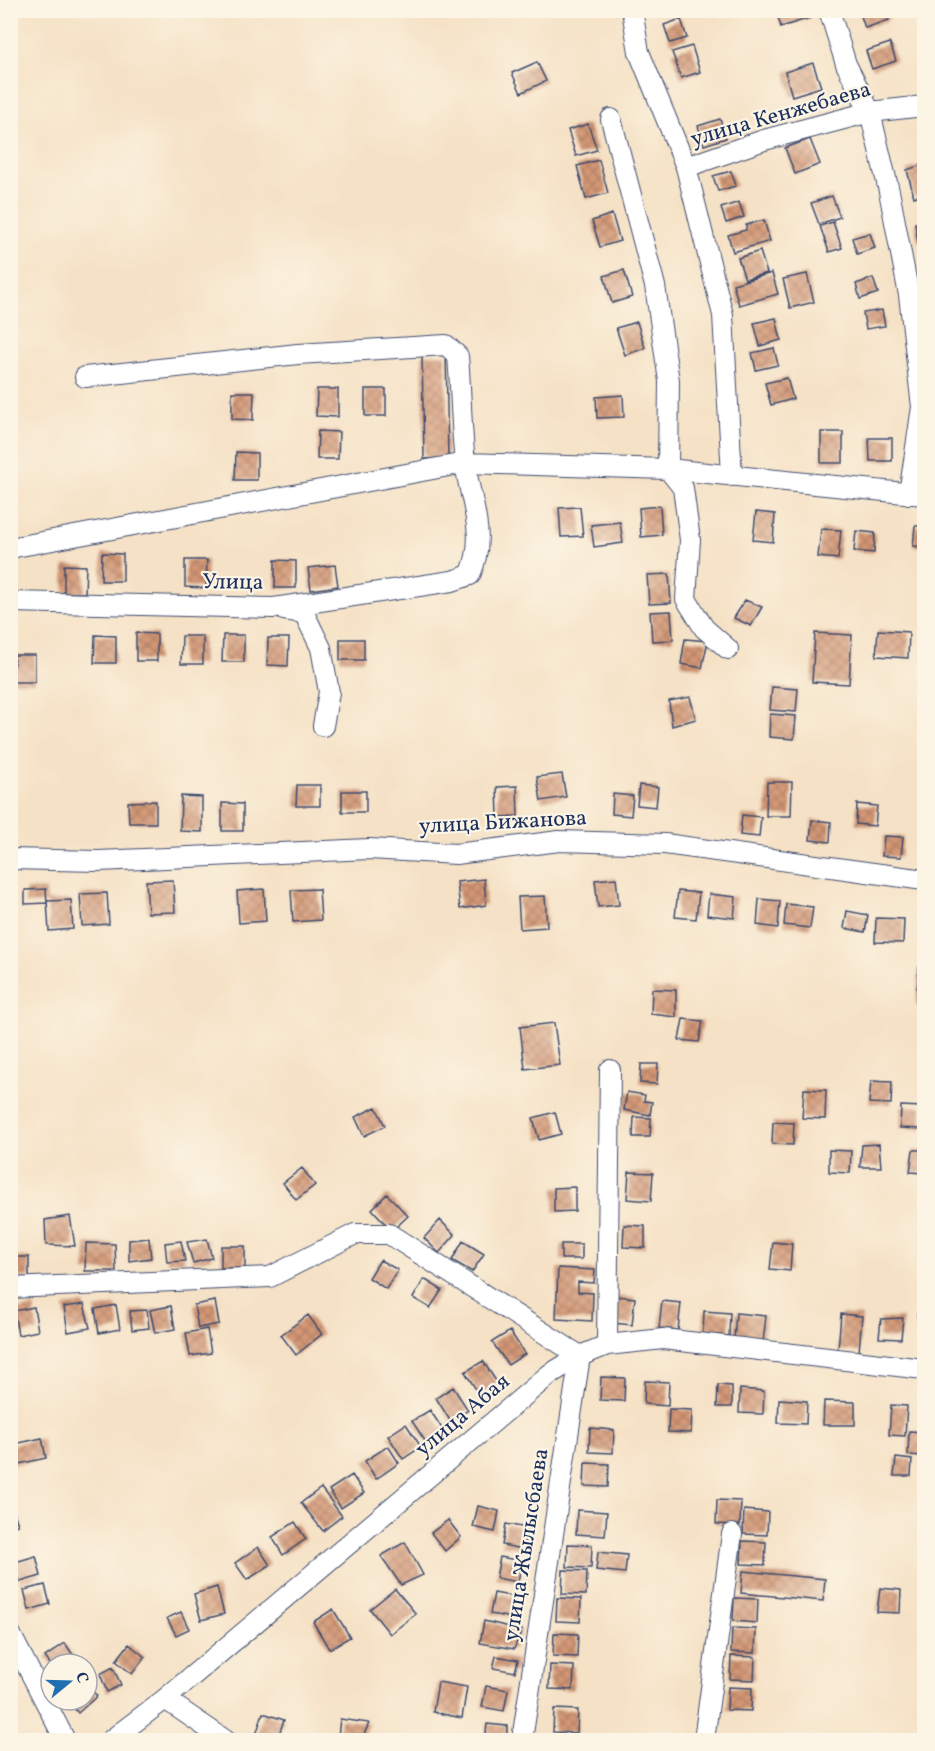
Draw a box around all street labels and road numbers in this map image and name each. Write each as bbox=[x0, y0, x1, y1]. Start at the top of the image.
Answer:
street label: улица Кенжебаева bbox=[687, 74, 875, 156]
street label: Улица bbox=[202, 567, 264, 599]
street label: улица Бижанова bbox=[418, 803, 588, 843]
street label: улица Абая bbox=[409, 1367, 517, 1465]
street label: улица Жылысбаева bbox=[496, 1446, 558, 1644]

